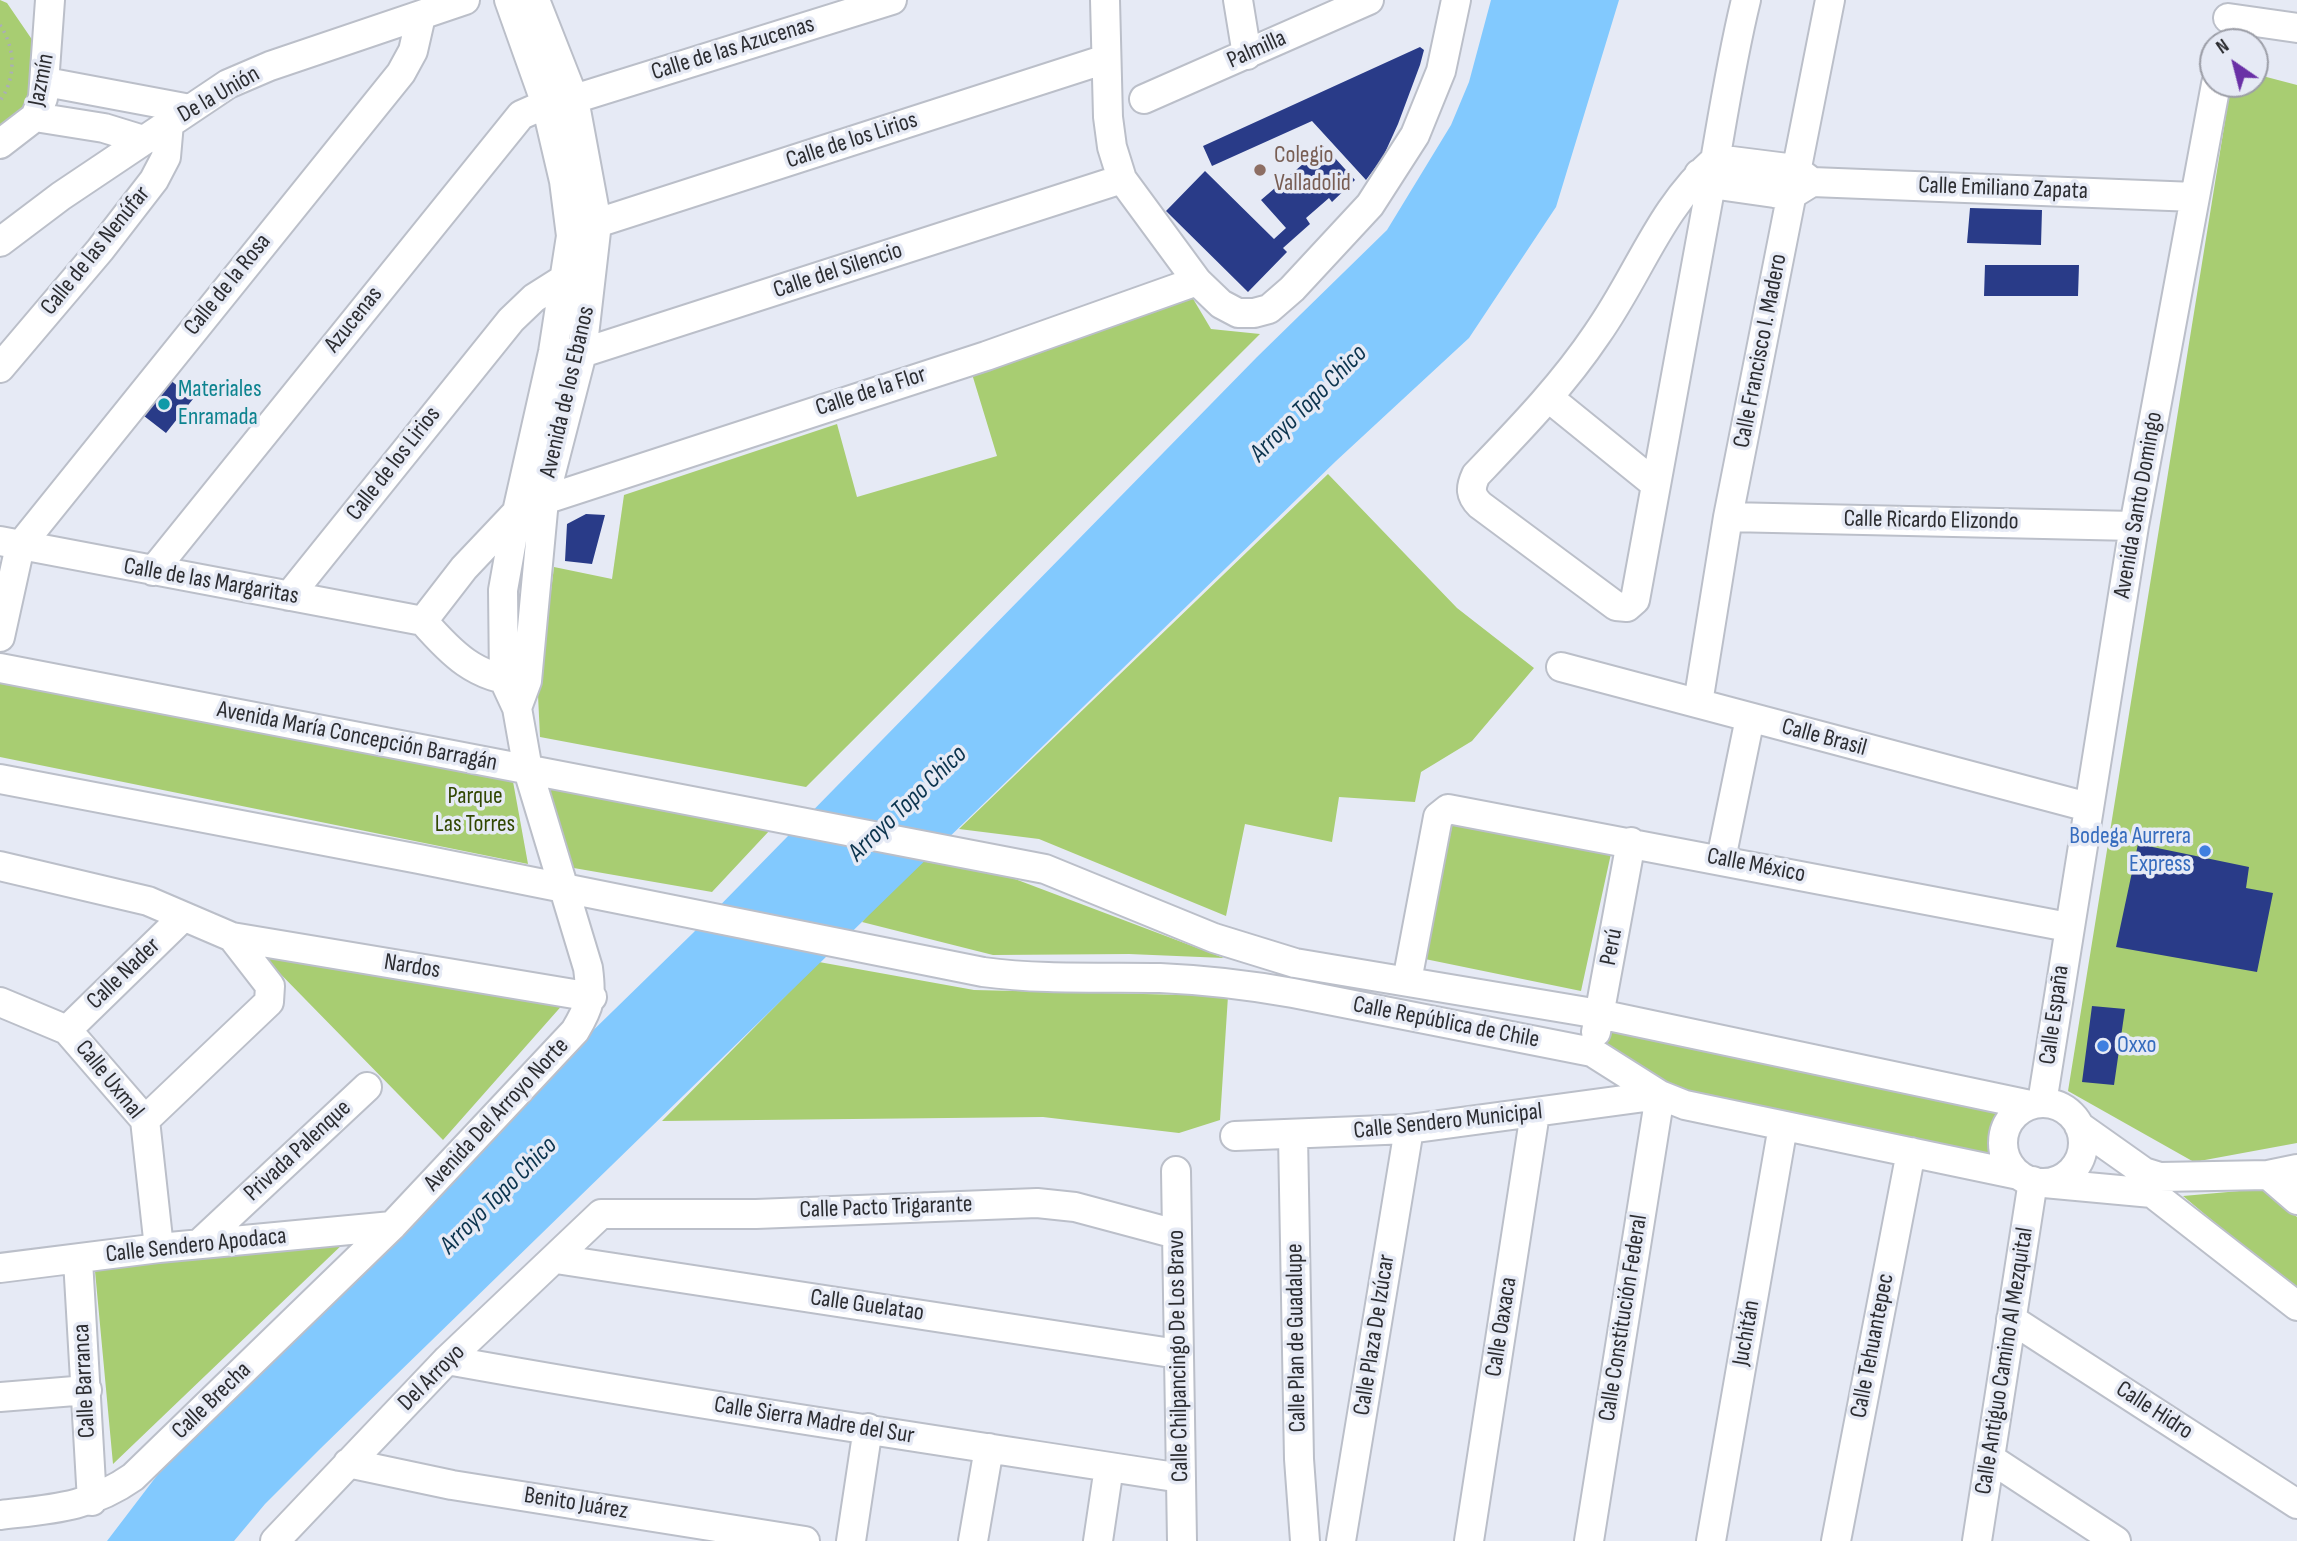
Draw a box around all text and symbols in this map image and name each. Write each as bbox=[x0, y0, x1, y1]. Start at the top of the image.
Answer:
street label: Calle de las Azucenas bbox=[648, 11, 818, 87]
street label: Palmilla bbox=[1223, 24, 1291, 76]
north arrow bbox=[2199, 28, 2269, 98]
text: N bbox=[2212, 35, 2234, 59]
street label: Jazmín bbox=[23, 51, 61, 109]
street label: De la Unión bbox=[173, 60, 265, 130]
street label: Calle de los Lirios bbox=[783, 106, 921, 176]
place label: Colegio Valladolid bbox=[1274, 142, 1351, 198]
marker: Colegio Valladolid bbox=[1252, 162, 1268, 178]
street label: Calle Emiliano Zapata bbox=[1918, 172, 2088, 206]
street label: Calle de las Nenúfar bbox=[35, 181, 157, 321]
street label: Calle de la Rosa bbox=[178, 228, 278, 342]
street label: Calle del Silencio bbox=[770, 237, 906, 305]
street label: Calle Francisco I. Madero bbox=[1728, 252, 1794, 450]
street label: Azucenas bbox=[319, 281, 389, 359]
street label: Avenida de los Ebanos bbox=[534, 304, 602, 480]
water label: Arroyo Topo Chico bbox=[1244, 339, 1374, 469]
street label: Calle de la Flor bbox=[812, 361, 930, 423]
place label: Materiales Enramada bbox=[178, 376, 262, 432]
marker: Materiales Enramada bbox=[156, 396, 172, 412]
street label: Calle de los Lirios bbox=[341, 401, 447, 527]
street label: Avenida Santo Domingo bbox=[2108, 410, 2170, 600]
street label: Calle Ricardo Elizondo bbox=[1843, 505, 2019, 537]
street label: Calle de las Margaritas bbox=[121, 552, 301, 612]
street label: Avenida María Concepción Barragán bbox=[215, 696, 499, 778]
street label: Calle Brasil bbox=[1778, 713, 1870, 763]
water label: Arroyo Topo Chico bbox=[842, 740, 974, 868]
park label: Parque Las Torres bbox=[435, 783, 515, 839]
place label: Bodega Aurrera Express bbox=[2069, 823, 2191, 879]
street label: Calle México bbox=[1704, 842, 1808, 890]
marker: Bodega Aurrera Express bbox=[2197, 843, 2213, 859]
street label: Perú bbox=[1594, 926, 1630, 968]
street label: Calle Nader bbox=[81, 932, 167, 1016]
street label: Nardos bbox=[382, 948, 442, 986]
street label: Calle España bbox=[2034, 963, 2076, 1067]
street label: Calle República de Chile bbox=[1351, 991, 1541, 1055]
street label: Avenida Del Arroyo Norte bbox=[419, 1032, 575, 1198]
place label: Oxxo bbox=[2117, 1032, 2156, 1060]
street label: Calle Uxmal bbox=[69, 1035, 149, 1125]
marker: Oxxo bbox=[2095, 1038, 2111, 1054]
street label: Privada Palenque bbox=[239, 1094, 357, 1208]
street label: Calle Sendero Municipal bbox=[1352, 1098, 1544, 1146]
water label: Arroyo Topo Chico bbox=[434, 1131, 564, 1261]
street label: Calle Pacto Trigarante bbox=[799, 1191, 973, 1225]
street label: Calle Constitución Federal bbox=[1593, 1213, 1655, 1423]
street label: Calle Sendero Apodaca bbox=[104, 1222, 288, 1270]
street label: Calle Antiguo Camino Al Mezquital bbox=[1970, 1225, 2040, 1497]
street label: Calle Chilpancingo De Los Bravo bbox=[1162, 1230, 1196, 1482]
street label: Calle Plan de Guadalupe bbox=[1281, 1243, 1313, 1433]
street label: Calle Plaza De Izúcar bbox=[1348, 1252, 1402, 1418]
street label: Calle Tehuantepec bbox=[1845, 1271, 1901, 1421]
street label: Calle Oaxaca bbox=[1480, 1275, 1524, 1379]
street label: Calle Guelatao bbox=[808, 1284, 926, 1328]
street label: Juchitán bbox=[1727, 1298, 1767, 1368]
street label: Calle Barranca bbox=[68, 1323, 102, 1439]
street label: Del Arroyo bbox=[393, 1339, 471, 1417]
street label: Calle Brecha bbox=[166, 1356, 258, 1446]
street label: Calle Hidro bbox=[2110, 1376, 2198, 1446]
street label: Calle Sierra Madre del Sur bbox=[712, 1391, 916, 1451]
street label: Benito Juárez bbox=[522, 1482, 630, 1526]

